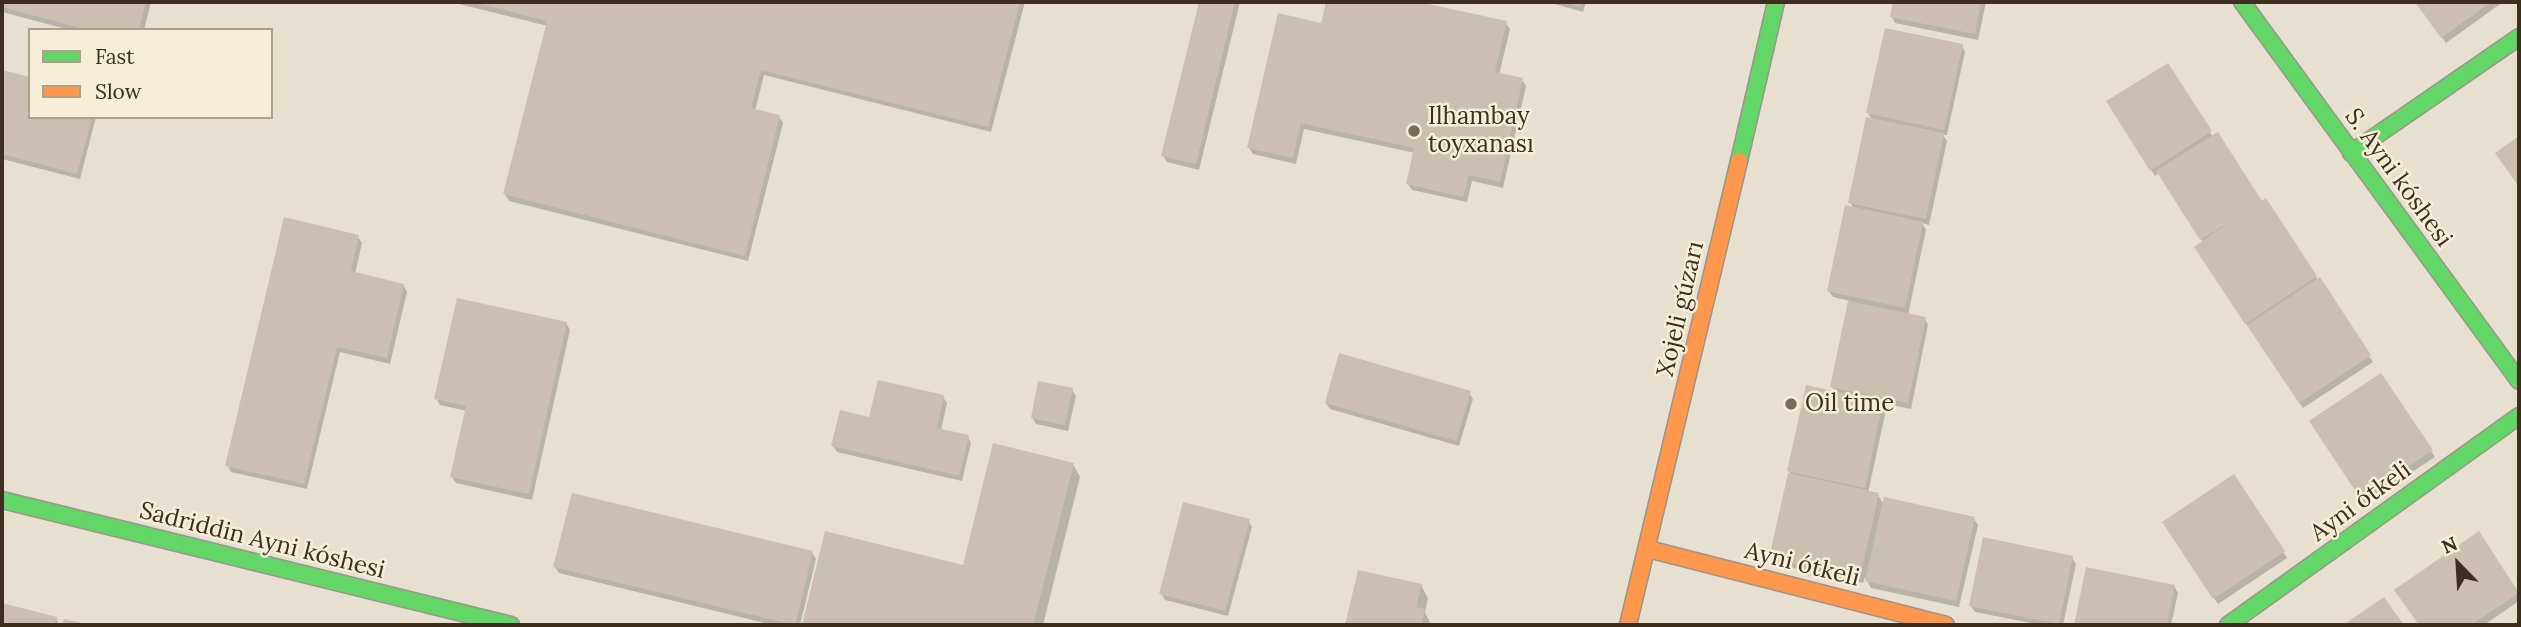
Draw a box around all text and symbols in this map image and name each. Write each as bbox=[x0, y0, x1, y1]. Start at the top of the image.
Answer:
legend bbox=[28, 28, 273, 119]
text: Fast bbox=[95, 43, 134, 70]
text: Slow bbox=[95, 78, 142, 105]
place label: Ilhambay toyxanası bbox=[1428, 103, 1534, 159]
street label: S. Ayni kóshesi bbox=[2338, 103, 2458, 253]
marker: Ilhambay toyxanası bbox=[1406, 123, 1422, 139]
street label: Xojeli gúzarı bbox=[1651, 239, 1711, 379]
place label: Oil time bbox=[1805, 390, 1894, 418]
marker: Oil time bbox=[1783, 396, 1799, 412]
street label: Ayni ótkeli bbox=[2305, 456, 2417, 548]
street label: Sadriddin Ayni kóshesi bbox=[136, 497, 388, 585]
north arrow bbox=[2423, 529, 2493, 599]
text: N bbox=[2438, 531, 2461, 559]
street label: Ayni ótkeli bbox=[1742, 537, 1862, 593]

